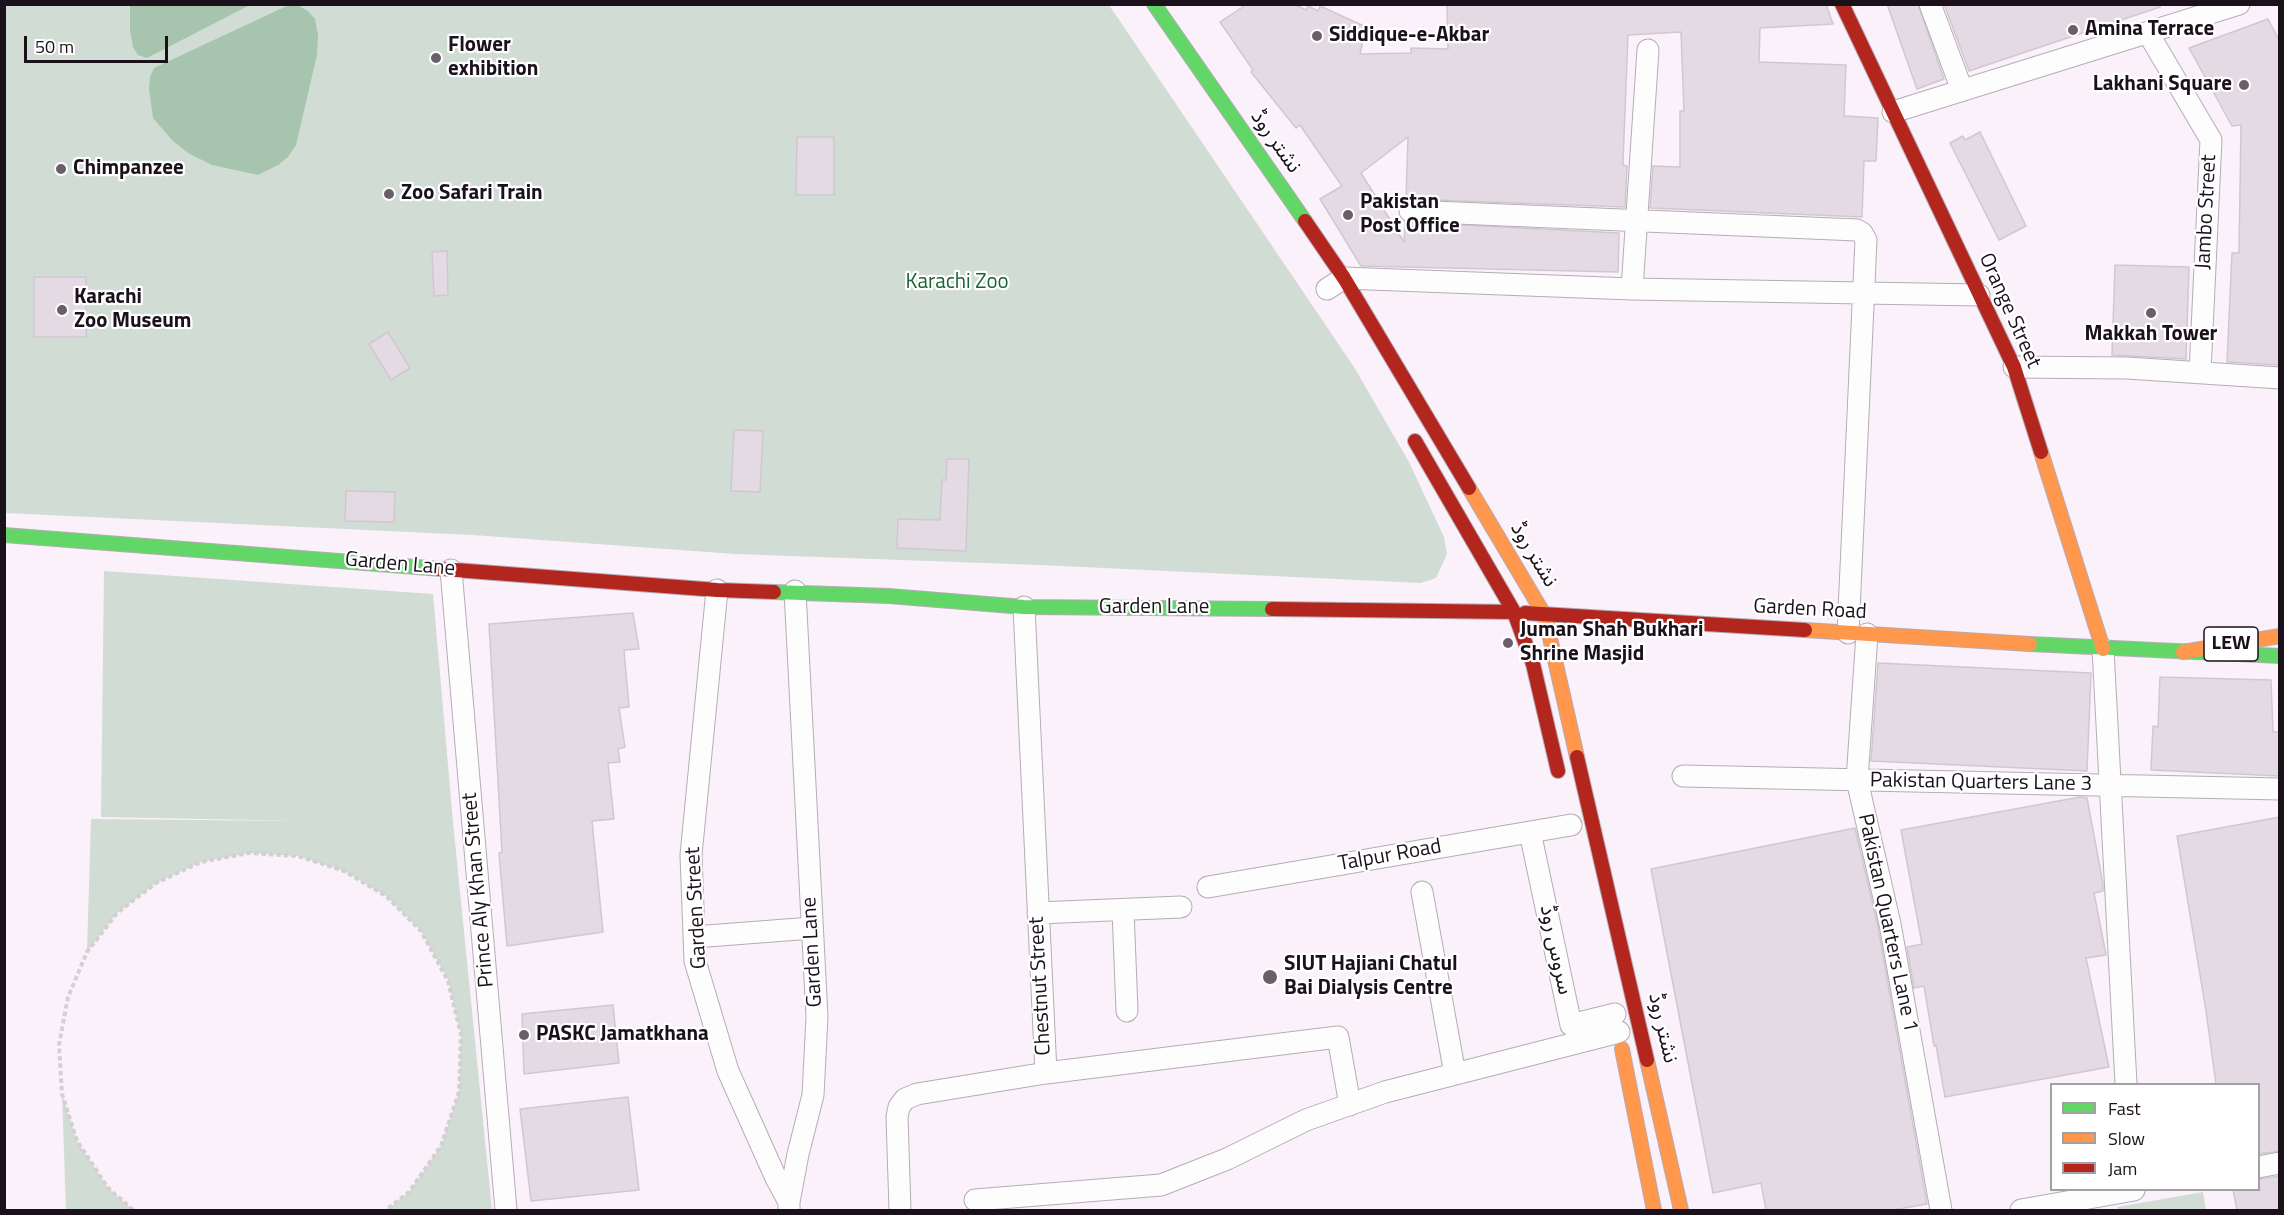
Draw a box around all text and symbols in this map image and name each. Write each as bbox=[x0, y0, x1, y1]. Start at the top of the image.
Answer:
place label: Amina Terrace bbox=[2085, 17, 2214, 43]
place label: Siddique-e-Akbar bbox=[1329, 23, 1489, 49]
marker: Amina Terrace bbox=[2066, 23, 2080, 37]
scale bar bbox=[27, 24, 171, 62]
marker: Siddique-e-Akbar bbox=[1310, 29, 1324, 43]
text: 50 m bbox=[35, 33, 74, 60]
place label: Flower exhibition bbox=[448, 33, 538, 83]
marker: Flower exhibition bbox=[429, 51, 443, 65]
place label: Lakhani Square bbox=[2093, 72, 2232, 98]
marker: Lakhani Square bbox=[2237, 78, 2251, 92]
street label: نشتر روڈ bbox=[1244, 106, 1306, 178]
street label: Jambo Street bbox=[2191, 154, 2223, 270]
place label: Chimpanzee bbox=[73, 156, 184, 182]
marker: Chimpanzee bbox=[54, 162, 68, 176]
place label: Zoo Safari Train bbox=[401, 181, 543, 207]
marker: Zoo Safari Train bbox=[382, 187, 396, 201]
place label: Pakistan Post Office bbox=[1360, 190, 1460, 240]
marker: Pakistan Post Office bbox=[1341, 208, 1355, 222]
street label: Orange Street bbox=[1972, 250, 2046, 372]
park label: Karachi Zoo bbox=[905, 270, 1009, 296]
place label: Karachi Zoo Museum bbox=[74, 285, 191, 335]
marker: Karachi Zoo Museum bbox=[55, 303, 69, 317]
marker: Makkah Tower bbox=[2144, 306, 2158, 320]
place label: Makkah Tower bbox=[2085, 322, 2217, 348]
street label: نشتر روڈ bbox=[1504, 518, 1562, 592]
street label: Garden Lane bbox=[344, 548, 456, 582]
street label: Garden Road bbox=[1753, 594, 1867, 626]
street label: Garden Lane bbox=[1099, 595, 1209, 621]
place label: Juman Shah Bukhari Shrine Masjid bbox=[1520, 618, 1703, 668]
road number: LEW bbox=[2204, 627, 2258, 661]
marker: Juman Shah Bukhari Shrine Masjid bbox=[1501, 636, 1515, 650]
street label: Pakistan Quarters Lane 3 bbox=[1870, 768, 2092, 798]
street label: Prince Aly Khan Street bbox=[458, 791, 500, 989]
street label: Pakistan Quarters Lane 1 bbox=[1852, 812, 1922, 1034]
street label: Talpur Road bbox=[1337, 835, 1443, 877]
street label: Garden Street bbox=[681, 846, 713, 970]
street label: Garden Lane bbox=[798, 896, 828, 1008]
street label: سروس روڈ bbox=[1533, 903, 1577, 997]
street label: Chestnut Street bbox=[1025, 916, 1057, 1056]
place label: SIUT Hajiani Chatul Bai Dialysis Centre bbox=[1284, 952, 1458, 1002]
marker: SIUT Hajiani Chatul Bai Dialysis Centre bbox=[1261, 968, 1279, 986]
street label: نشتر روڈ bbox=[1642, 990, 1682, 1066]
place label: PASKC Jamatkhana bbox=[536, 1022, 709, 1048]
marker: PASKC Jamatkhana bbox=[517, 1028, 531, 1042]
legend bbox=[2050, 1083, 2260, 1191]
text: Fast bbox=[2108, 1095, 2141, 1122]
text: Slow bbox=[2108, 1125, 2145, 1152]
text: Jam bbox=[2108, 1155, 2137, 1182]

